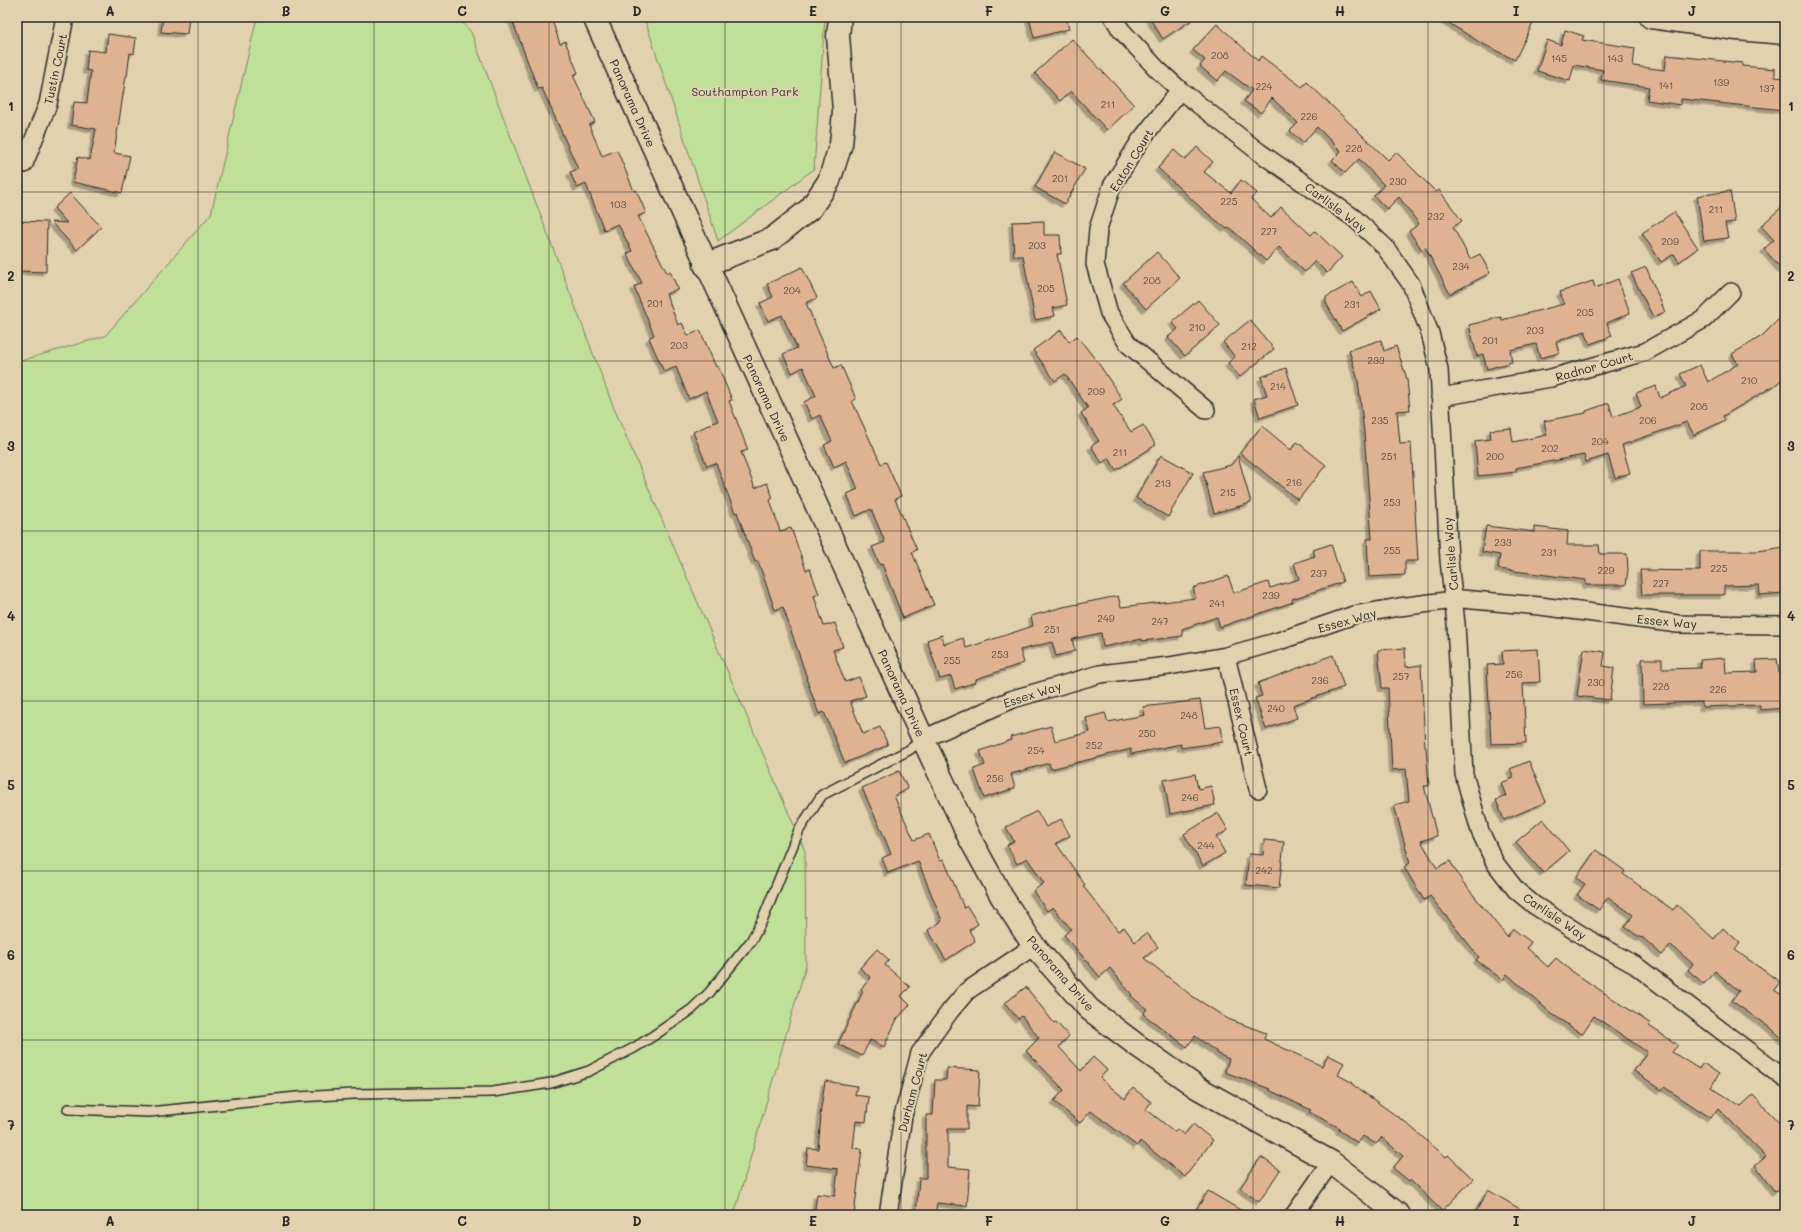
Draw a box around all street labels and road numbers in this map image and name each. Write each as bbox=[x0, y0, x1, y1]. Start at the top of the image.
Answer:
street label: Tustin Court bbox=[40, 32, 70, 106]
street label: Panorama Drive bbox=[606, 57, 660, 149]
street label: Eaton Court bbox=[1105, 126, 1157, 194]
street label: Carlisle Way bbox=[1302, 179, 1370, 235]
street label: Radnor Court bbox=[1553, 347, 1635, 385]
street label: Panorama Drive bbox=[740, 352, 794, 444]
street label: Carlisle Way bbox=[1439, 517, 1461, 591]
street label: Essex Way bbox=[1316, 604, 1378, 636]
street label: Essex Way bbox=[1636, 610, 1698, 632]
street label: Panorama Drive bbox=[875, 647, 929, 739]
street label: Essex Way bbox=[1001, 677, 1063, 711]
street label: Essex Court bbox=[1226, 686, 1258, 758]
street label: Carlisle Way bbox=[1520, 889, 1590, 943]
street label: Panorama Drive bbox=[1024, 932, 1098, 1014]
street label: Durham Court bbox=[894, 1050, 930, 1134]

